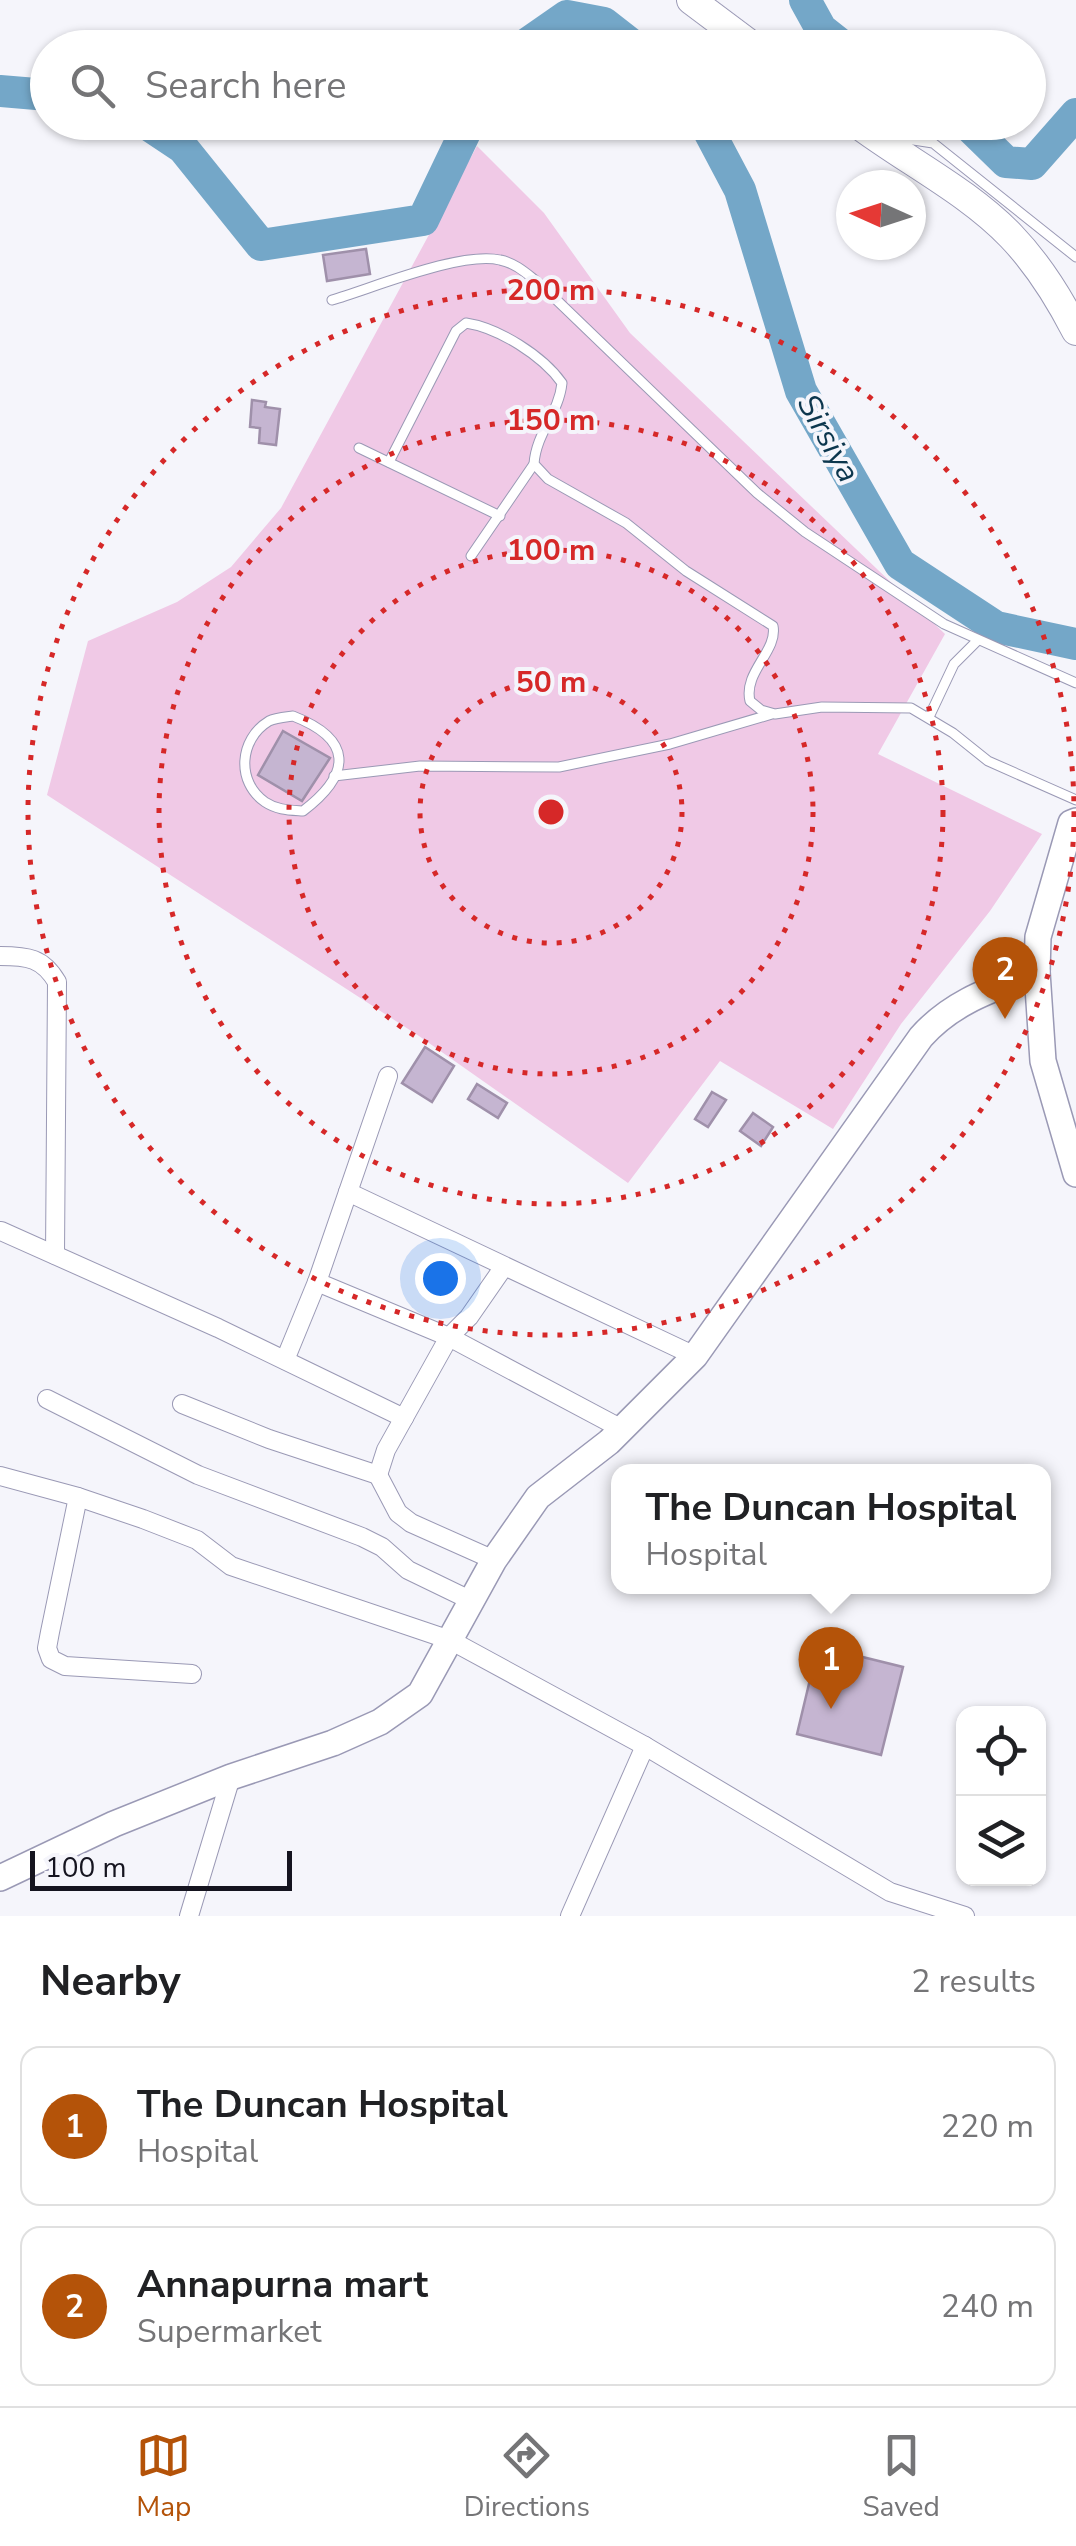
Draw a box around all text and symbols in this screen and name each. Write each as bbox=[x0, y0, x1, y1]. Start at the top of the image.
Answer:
search box bbox=[30, 30, 1046, 140]
icon: search bbox=[65, 58, 120, 113]
text: Search here bbox=[145, 60, 346, 111]
north arrow bbox=[836, 170, 926, 260]
text: 200 m bbox=[507, 270, 595, 311]
water label: Sirsiya bbox=[787, 387, 870, 490]
text: 150 m bbox=[507, 400, 595, 441]
text: 100 m bbox=[507, 530, 595, 571]
text: 50 m bbox=[516, 662, 586, 703]
centre of rings bbox=[533, 794, 569, 830]
pin: 2 bbox=[972, 936, 1038, 1019]
your location bbox=[415, 1253, 466, 1304]
popup bbox=[611, 1464, 1051, 1594]
text: The Duncan Hospital bbox=[646, 1482, 1016, 1533]
text: Hospital bbox=[646, 1533, 767, 1576]
pin: 1 bbox=[798, 1626, 864, 1709]
map controls bbox=[956, 1706, 1046, 1886]
button: locate bbox=[956, 1706, 1046, 1796]
button: layers bbox=[956, 1796, 1046, 1886]
scale bar bbox=[30, 1846, 292, 1890]
text: 100 m bbox=[45, 1849, 127, 1887]
text: Nearby bbox=[40, 1953, 181, 2010]
text: 2 results bbox=[911, 1960, 1036, 2003]
text: The Duncan Hospital bbox=[137, 2079, 508, 2130]
text: 1 bbox=[65, 2105, 84, 2148]
text: 220 m bbox=[941, 2105, 1034, 2148]
text: Hospital bbox=[137, 2130, 258, 2173]
text: Annapurna mart bbox=[137, 2259, 428, 2310]
text: 2 bbox=[65, 2285, 84, 2328]
text: 240 m bbox=[941, 2285, 1034, 2328]
text: Supermarket bbox=[137, 2310, 321, 2353]
tab: Map bbox=[136, 2428, 191, 2526]
tab: Directions bbox=[464, 2428, 590, 2526]
tab: Saved bbox=[862, 2428, 940, 2526]

